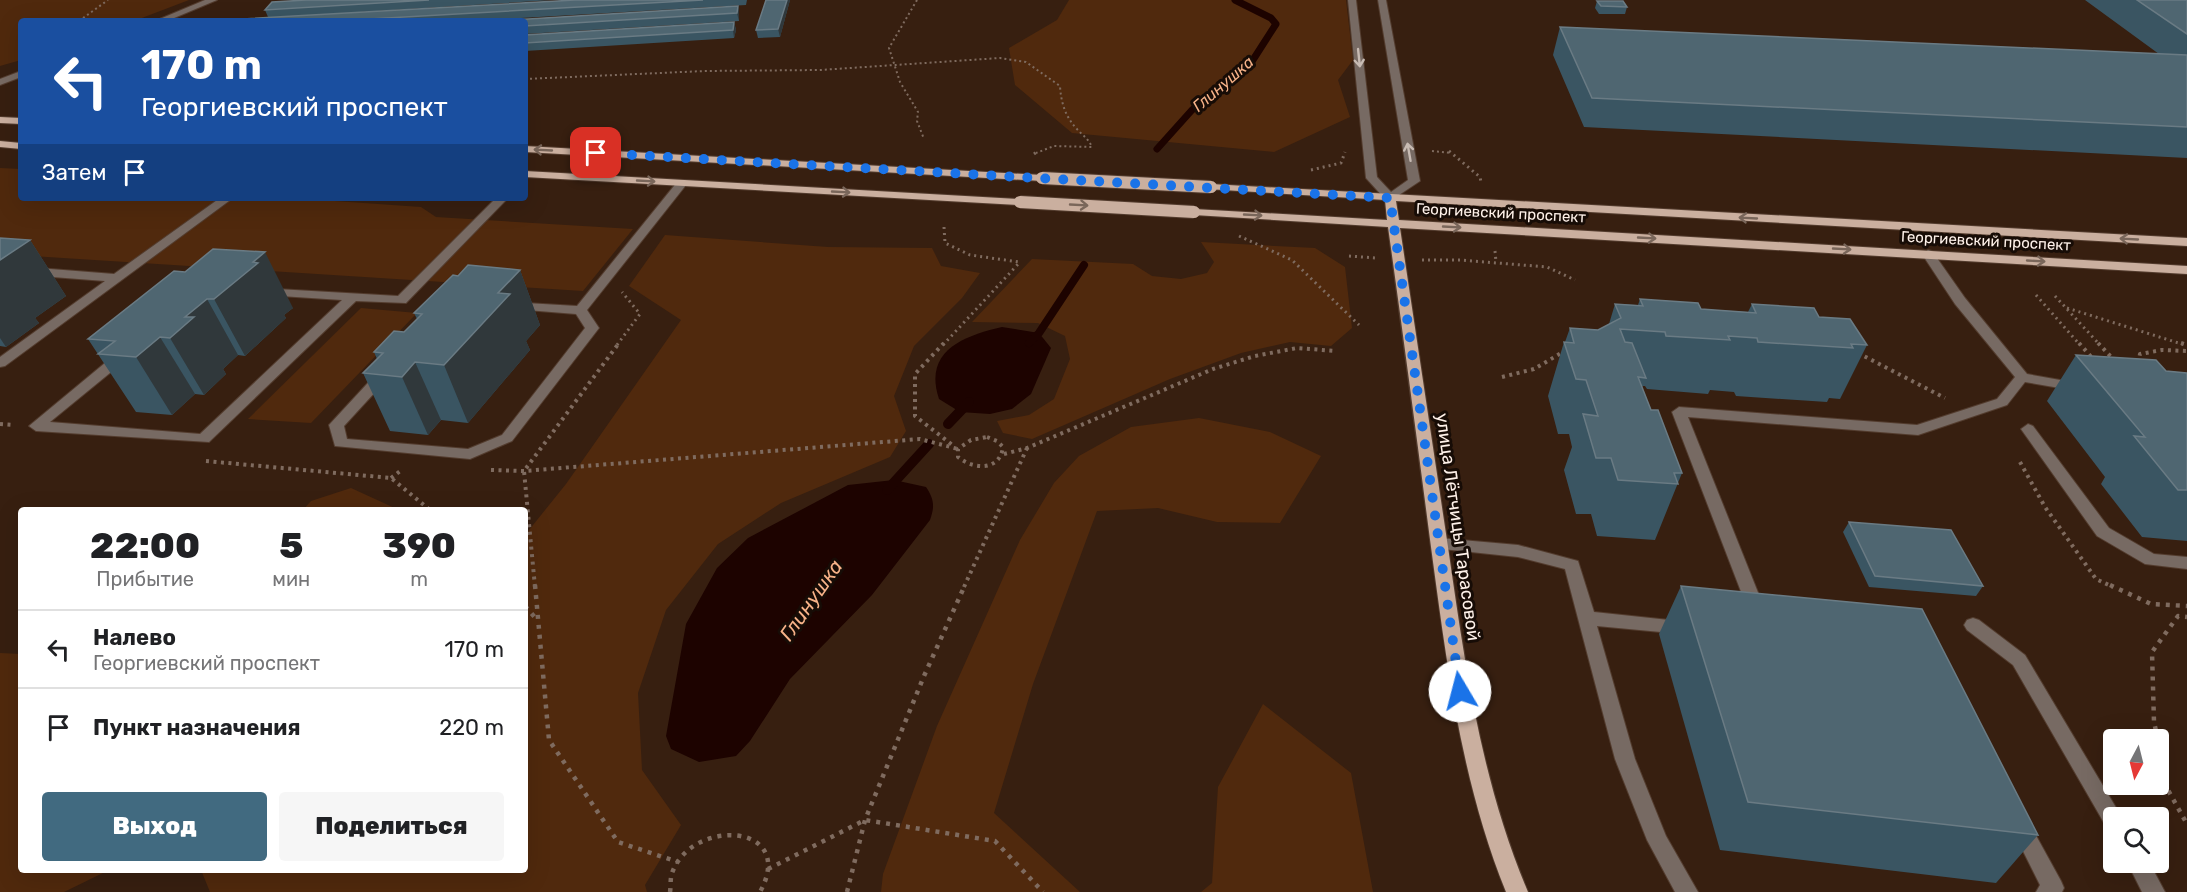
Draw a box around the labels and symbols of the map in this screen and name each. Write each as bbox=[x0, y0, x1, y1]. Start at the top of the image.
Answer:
one-way arrow bbox=[1354, 48, 1365, 68]
water label: Глинушка bbox=[1189, 52, 1257, 116]
pin bbox=[570, 127, 621, 178]
one-way arrow bbox=[1403, 142, 1414, 162]
one-way arrow bbox=[534, 144, 554, 155]
one-way arrow bbox=[636, 175, 656, 186]
one-way arrow bbox=[831, 186, 850, 197]
one-way arrow bbox=[1068, 200, 1088, 211]
street label: Георгиевский проспект bbox=[1415, 200, 1587, 226]
one-way arrow bbox=[1242, 210, 1262, 221]
one-way arrow bbox=[1739, 212, 1759, 223]
one-way arrow bbox=[1442, 221, 1462, 232]
street label: Георгиевский проспект bbox=[1900, 228, 2072, 254]
one-way arrow bbox=[1637, 232, 1657, 243]
one-way arrow bbox=[2119, 234, 2139, 245]
one-way arrow bbox=[1831, 244, 1851, 255]
one-way arrow bbox=[2026, 255, 2046, 266]
street label: улица Лётчицы Тарасовой bbox=[1431, 412, 1485, 642]
water label: Глинушка bbox=[774, 555, 848, 645]
position arrow bbox=[1428, 659, 1492, 723]
north arrow bbox=[2103, 729, 2169, 795]

